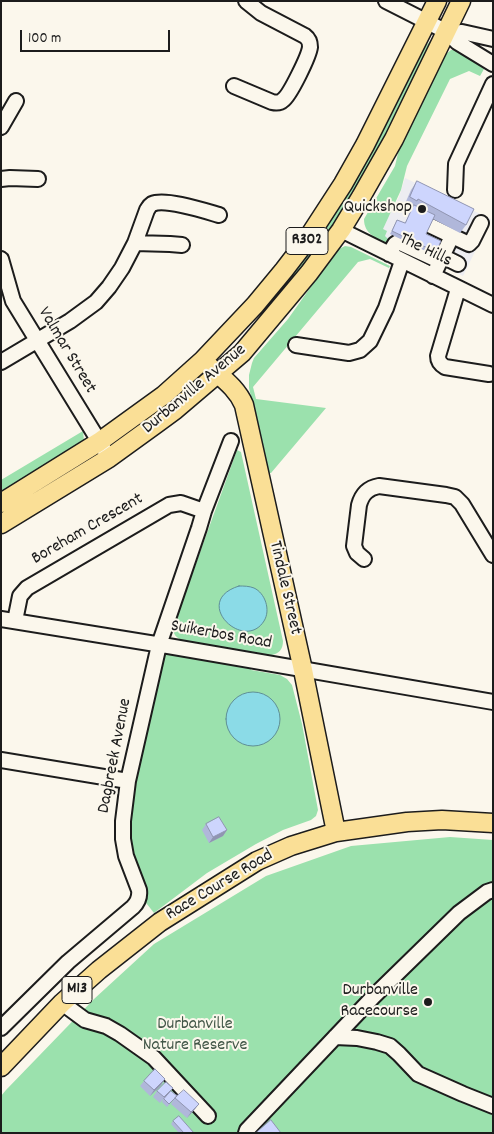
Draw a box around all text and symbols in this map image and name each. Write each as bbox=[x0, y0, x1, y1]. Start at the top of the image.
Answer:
scale bar bbox=[22, 20, 172, 52]
text: 100 m bbox=[28, 28, 61, 50]
place label: Quickshop bbox=[344, 198, 412, 220]
marker: Quickshop bbox=[416, 203, 428, 215]
road number: R302 bbox=[286, 228, 328, 255]
street label: The Hills bbox=[395, 229, 455, 273]
street label: Valmar Street bbox=[32, 304, 100, 398]
street label: Durbanville Avenue bbox=[139, 340, 251, 440]
street label: Boreham Crescent bbox=[28, 489, 148, 571]
street label: Tindale Street bbox=[263, 539, 305, 637]
street label: Suikerbos Road bbox=[169, 616, 273, 656]
street label: Dagbreek Avenue bbox=[94, 697, 138, 815]
street label: Race Course Road bbox=[163, 846, 277, 926]
road number: M13 bbox=[62, 976, 92, 1004]
place label: Durbanville Racecourse bbox=[340, 981, 418, 1024]
marker: Durbanville Racecourse bbox=[422, 996, 434, 1008]
park label: Durbanville Nature Reserve bbox=[143, 1015, 247, 1058]

